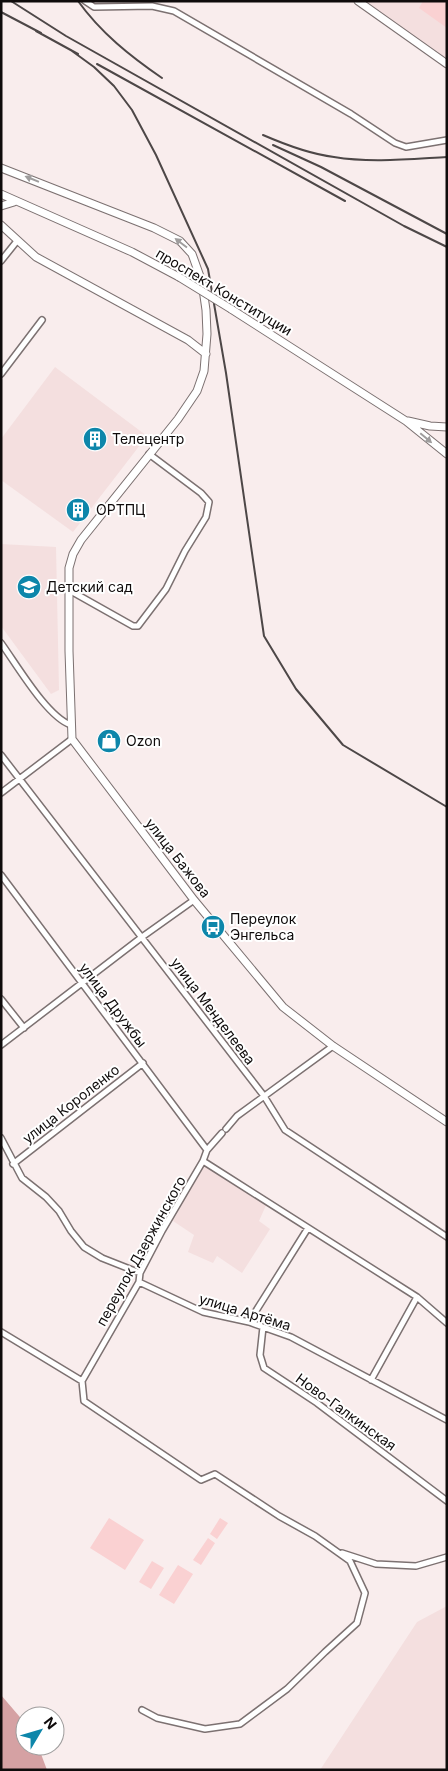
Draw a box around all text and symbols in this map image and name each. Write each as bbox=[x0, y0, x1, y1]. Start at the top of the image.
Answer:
one-way arrow bbox=[24, 175, 39, 183]
one-way arrow bbox=[175, 237, 188, 248]
street label: проспект Конституции bbox=[153, 244, 295, 339]
building icon: Телецентр bbox=[82, 426, 108, 452]
place label: Телецентр bbox=[112, 430, 184, 447]
one-way arrow bbox=[419, 432, 432, 443]
building icon: ОРТПЦ bbox=[65, 497, 91, 523]
place label: ОРТПЦ bbox=[96, 501, 145, 518]
school or university icon: Детский сад bbox=[16, 574, 42, 600]
place label: Детский сад bbox=[46, 578, 133, 595]
shop icon: Ozon bbox=[96, 728, 122, 754]
place label: Ozon bbox=[126, 732, 161, 749]
street label: улица Бажова bbox=[142, 815, 215, 901]
place label: Переулок Энгельса bbox=[230, 910, 297, 943]
bus stop icon: Переулок Энгельса bbox=[200, 914, 226, 940]
street label: улица Менделеева bbox=[168, 954, 259, 1068]
street label: улица Дружбы bbox=[76, 959, 151, 1050]
street label: улица Короленко bbox=[19, 1061, 122, 1147]
street label: переулок Дзержинского bbox=[92, 1173, 189, 1329]
street label: улица Артёма bbox=[197, 1289, 293, 1334]
street label: Ново-Галкинская bbox=[293, 1369, 400, 1454]
north arrow bbox=[15, 1706, 65, 1756]
text: N bbox=[41, 1713, 61, 1732]

